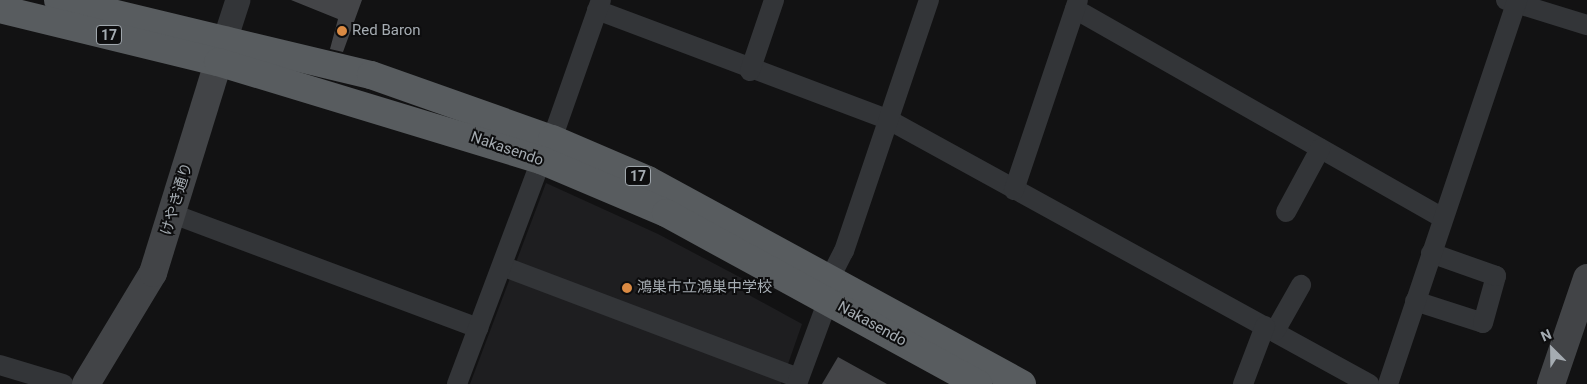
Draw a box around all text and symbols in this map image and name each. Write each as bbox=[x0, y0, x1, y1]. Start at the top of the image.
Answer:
place label: Red Baron bbox=[352, 22, 421, 40]
road number: 17 bbox=[95, 24, 123, 46]
marker: Red Baron bbox=[336, 25, 348, 37]
street label: Nakasendo bbox=[468, 128, 546, 170]
street label: けやき通り bbox=[157, 161, 197, 237]
road number: 17 bbox=[624, 165, 652, 188]
place label: 鴻巣市立鴻巣中学校 bbox=[637, 279, 772, 297]
marker: 鴻巣市立鴻巣中学校 bbox=[621, 282, 633, 294]
street label: Nakasendo bbox=[835, 298, 909, 350]
north arrow bbox=[1527, 324, 1577, 374]
text: N bbox=[1538, 326, 1554, 344]

